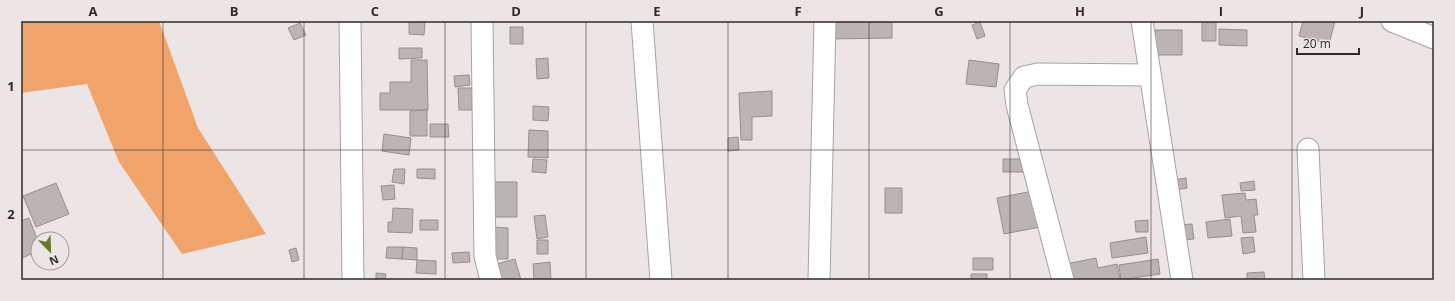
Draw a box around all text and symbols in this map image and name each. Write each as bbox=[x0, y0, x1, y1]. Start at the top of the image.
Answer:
text: A bbox=[89, 2, 98, 20]
text: B bbox=[230, 2, 239, 20]
text: C bbox=[371, 2, 379, 20]
text: D bbox=[511, 2, 521, 20]
text: E bbox=[653, 2, 661, 20]
text: F bbox=[794, 2, 802, 20]
text: G bbox=[934, 2, 944, 20]
text: H bbox=[1075, 2, 1085, 20]
text: I bbox=[1219, 2, 1223, 20]
text: J bbox=[1359, 2, 1364, 20]
scale bar bbox=[1297, 30, 1359, 56]
text: 20 m bbox=[1303, 35, 1331, 52]
text: 1 bbox=[7, 77, 15, 95]
text: 2 bbox=[7, 205, 15, 223]
north arrow bbox=[30, 231, 70, 271]
text: N bbox=[47, 252, 61, 269]

